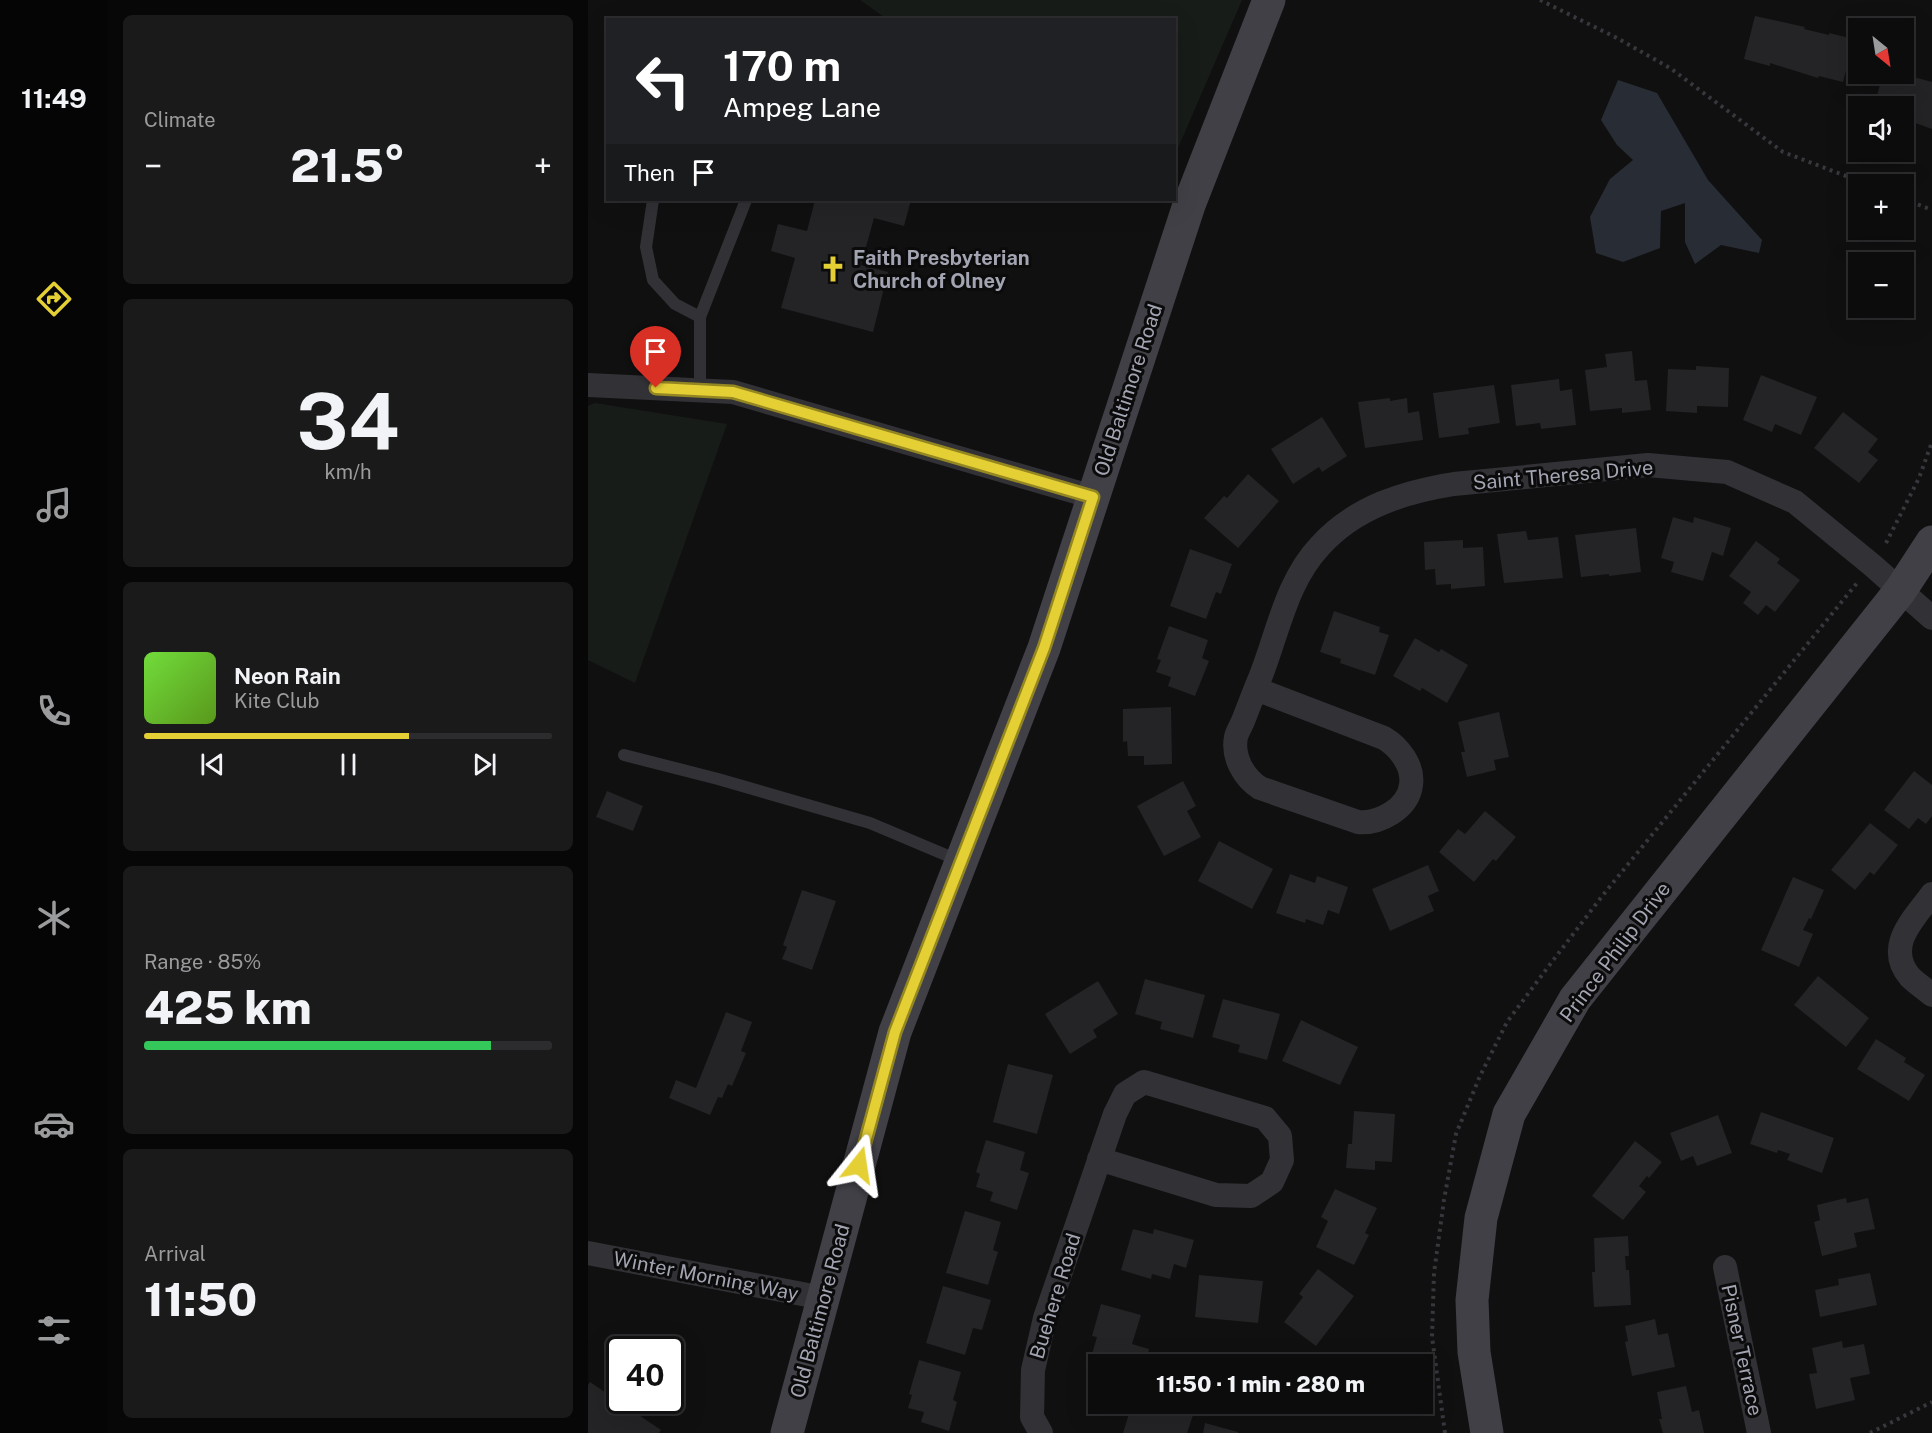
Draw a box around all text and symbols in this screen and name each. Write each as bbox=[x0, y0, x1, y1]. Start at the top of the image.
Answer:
north arrow bbox=[1848, 18, 1914, 84]
map controls bbox=[1848, 18, 1914, 318]
text: 170 m bbox=[723, 41, 841, 90]
icon: left bbox=[624, 42, 702, 120]
text: 11:49 bbox=[21, 82, 87, 114]
text: Ampeg Lane bbox=[723, 91, 881, 123]
button: sound bbox=[1848, 96, 1914, 162]
text: Climate bbox=[144, 108, 216, 132]
text: 21.5° bbox=[291, 139, 405, 192]
text: − bbox=[144, 147, 162, 185]
text: + bbox=[534, 147, 552, 185]
icon: arrive bbox=[687, 156, 720, 189]
text: Then bbox=[624, 160, 675, 186]
button: + bbox=[1848, 174, 1914, 240]
place label: Faith Presbyterian Church of Olney bbox=[853, 246, 1030, 293]
button: − bbox=[1848, 252, 1914, 318]
church icon: Faith Presbyterian Church of Olney bbox=[818, 254, 848, 284]
icon: directions bbox=[33, 278, 75, 320]
street label: Old Baltimore Road bbox=[1089, 301, 1167, 479]
pin bbox=[630, 326, 681, 388]
icon: arrive bbox=[639, 335, 672, 368]
text: 34 bbox=[297, 375, 399, 467]
street label: Saint Theresa Drive bbox=[1472, 455, 1654, 495]
text: km/h bbox=[324, 460, 372, 484]
icon: music bbox=[33, 484, 75, 526]
text: Neon Rain bbox=[234, 663, 341, 689]
text: Kite Club bbox=[234, 689, 319, 713]
icon: phone bbox=[33, 690, 75, 732]
icon: previous bbox=[196, 748, 229, 781]
icon: pause bbox=[332, 748, 365, 781]
icon: next bbox=[468, 748, 501, 781]
street label: Prince Philip Drive bbox=[1555, 877, 1675, 1027]
icon: climate bbox=[33, 897, 75, 939]
text: Range · 85% bbox=[144, 950, 261, 974]
text: 425 km bbox=[144, 981, 312, 1034]
icon: car bbox=[33, 1103, 75, 1145]
position arrow bbox=[827, 1133, 891, 1197]
street label: Old Baltimore Road bbox=[785, 1221, 855, 1401]
street label: Buehere Road bbox=[1024, 1230, 1086, 1362]
text: Arrival bbox=[144, 1242, 206, 1266]
street label: Winter Morning Way bbox=[611, 1246, 801, 1306]
text: 11:50 bbox=[144, 1273, 257, 1326]
street label: Pisner Terrace bbox=[1716, 1282, 1768, 1418]
icon: filters bbox=[33, 1309, 75, 1351]
speed limit sign: 40 bbox=[606, 1336, 684, 1414]
text: 11:50 · 1 min · 280 m bbox=[1156, 1371, 1365, 1397]

